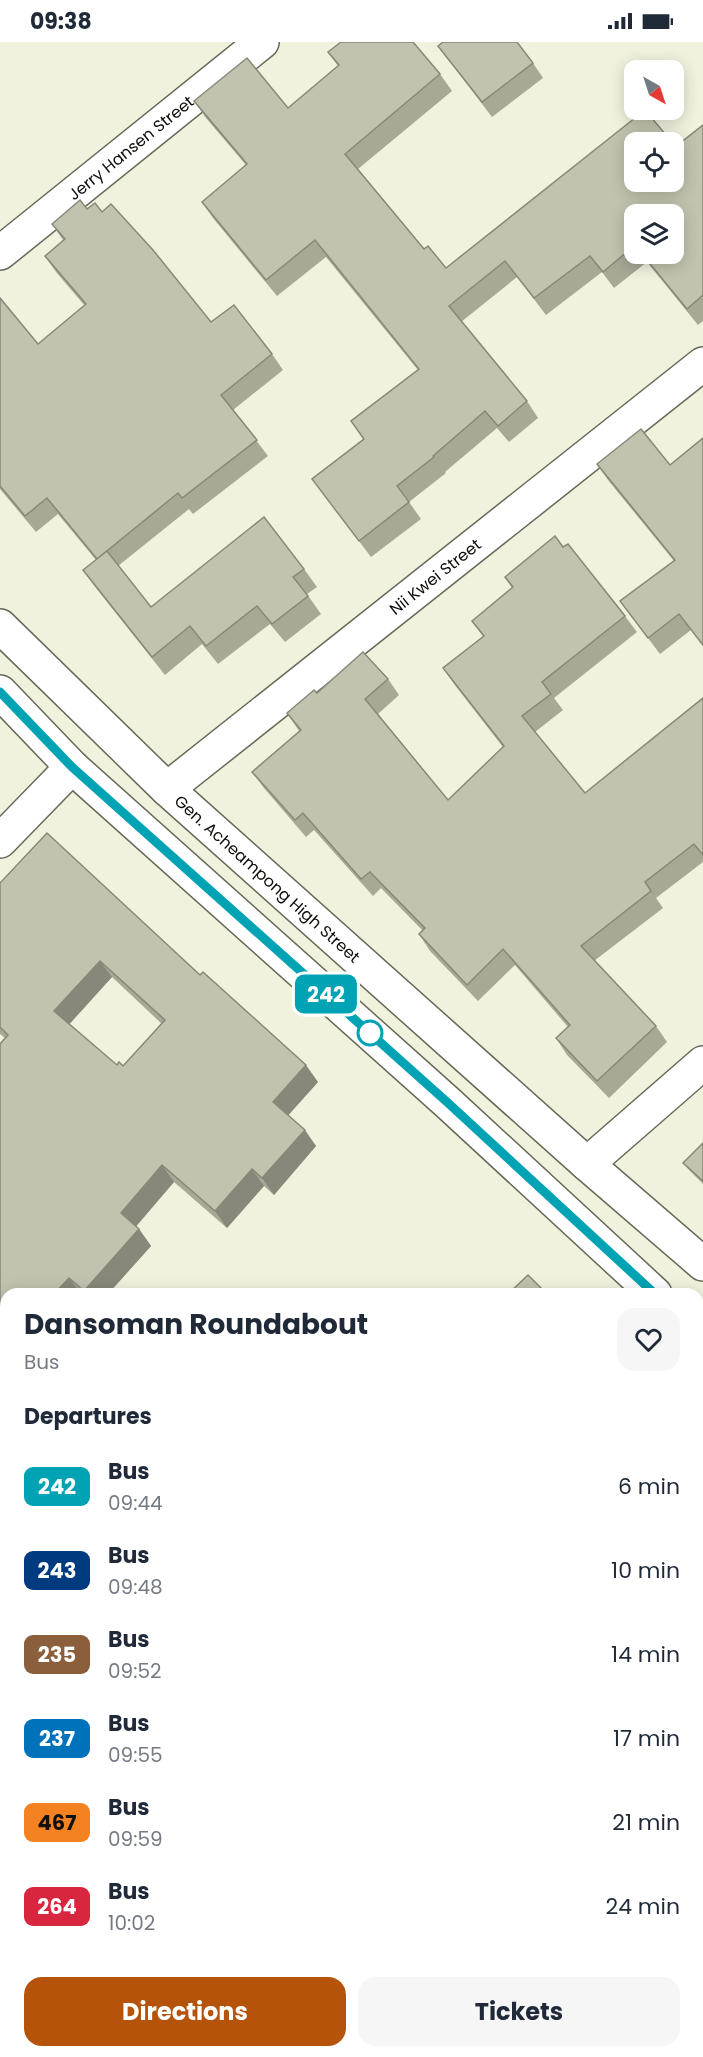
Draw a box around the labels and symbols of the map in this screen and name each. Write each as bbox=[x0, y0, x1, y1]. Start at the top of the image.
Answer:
north arrow bbox=[624, 60, 684, 120]
street label: Jerry Hansen Street bbox=[63, 90, 199, 206]
street label: Nii Kwei Street bbox=[385, 533, 486, 620]
street label: Gen. Acheampong High Street bbox=[169, 790, 365, 968]
line badge: 242 bbox=[292, 974, 360, 1014]
unlabelled marker bbox=[357, 1020, 383, 1046]

